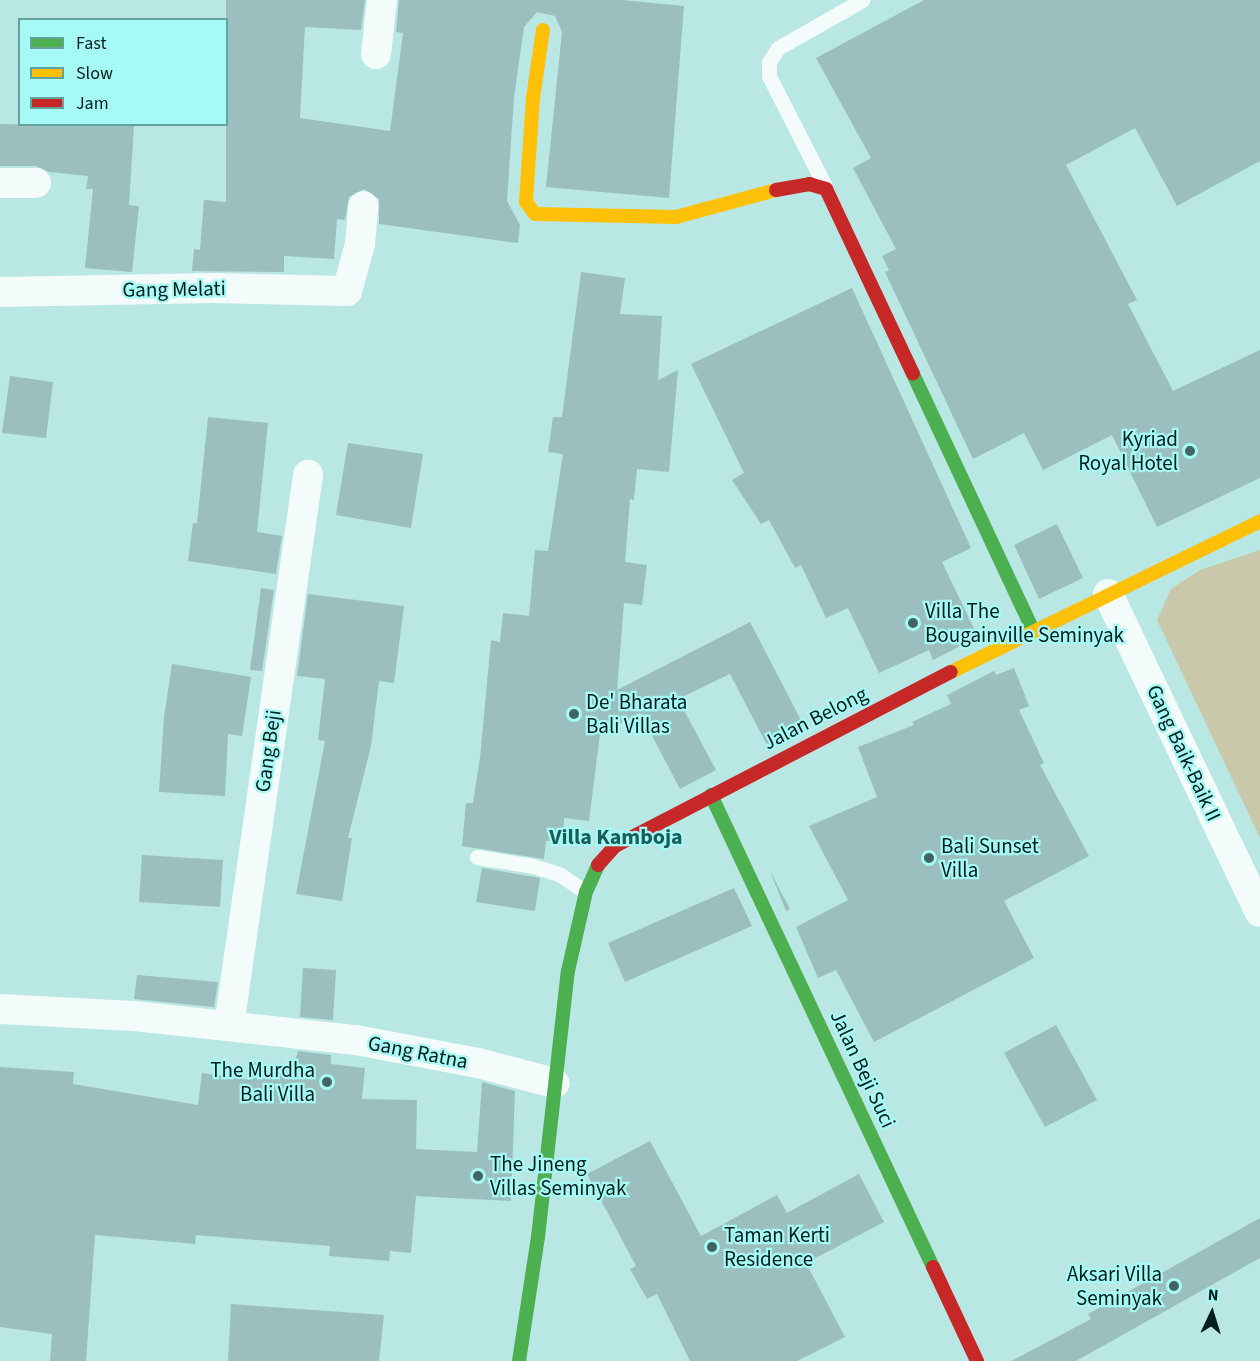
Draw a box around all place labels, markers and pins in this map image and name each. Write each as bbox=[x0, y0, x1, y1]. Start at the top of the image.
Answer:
place label: Kyriad Royal Hotel bbox=[1078, 426, 1178, 476]
marker: Kyriad Royal Hotel bbox=[1183, 444, 1197, 458]
place label: Villa The Bougainville Seminyak bbox=[925, 598, 1124, 648]
marker: Villa The Bougainville Seminyak bbox=[906, 616, 920, 630]
place label: De' Bharata Bali Villas bbox=[586, 689, 687, 739]
marker: De' Bharata Bali Villas bbox=[567, 707, 581, 721]
place label: Bali Sunset Villa bbox=[941, 833, 1039, 883]
marker: Bali Sunset Villa bbox=[922, 851, 936, 865]
place label: The Murdha Bali Villa bbox=[210, 1057, 315, 1107]
marker: The Murdha Bali Villa bbox=[320, 1075, 334, 1089]
place label: The Jineng Villas Seminyak bbox=[490, 1151, 626, 1201]
marker: The Jineng Villas Seminyak bbox=[471, 1169, 485, 1183]
place label: Taman Kerti Residence bbox=[724, 1222, 830, 1272]
marker: Taman Kerti Residence bbox=[705, 1240, 719, 1254]
place label: Aksari Villa Seminyak bbox=[1067, 1261, 1162, 1311]
marker: Aksari Villa Seminyak bbox=[1167, 1279, 1181, 1293]

